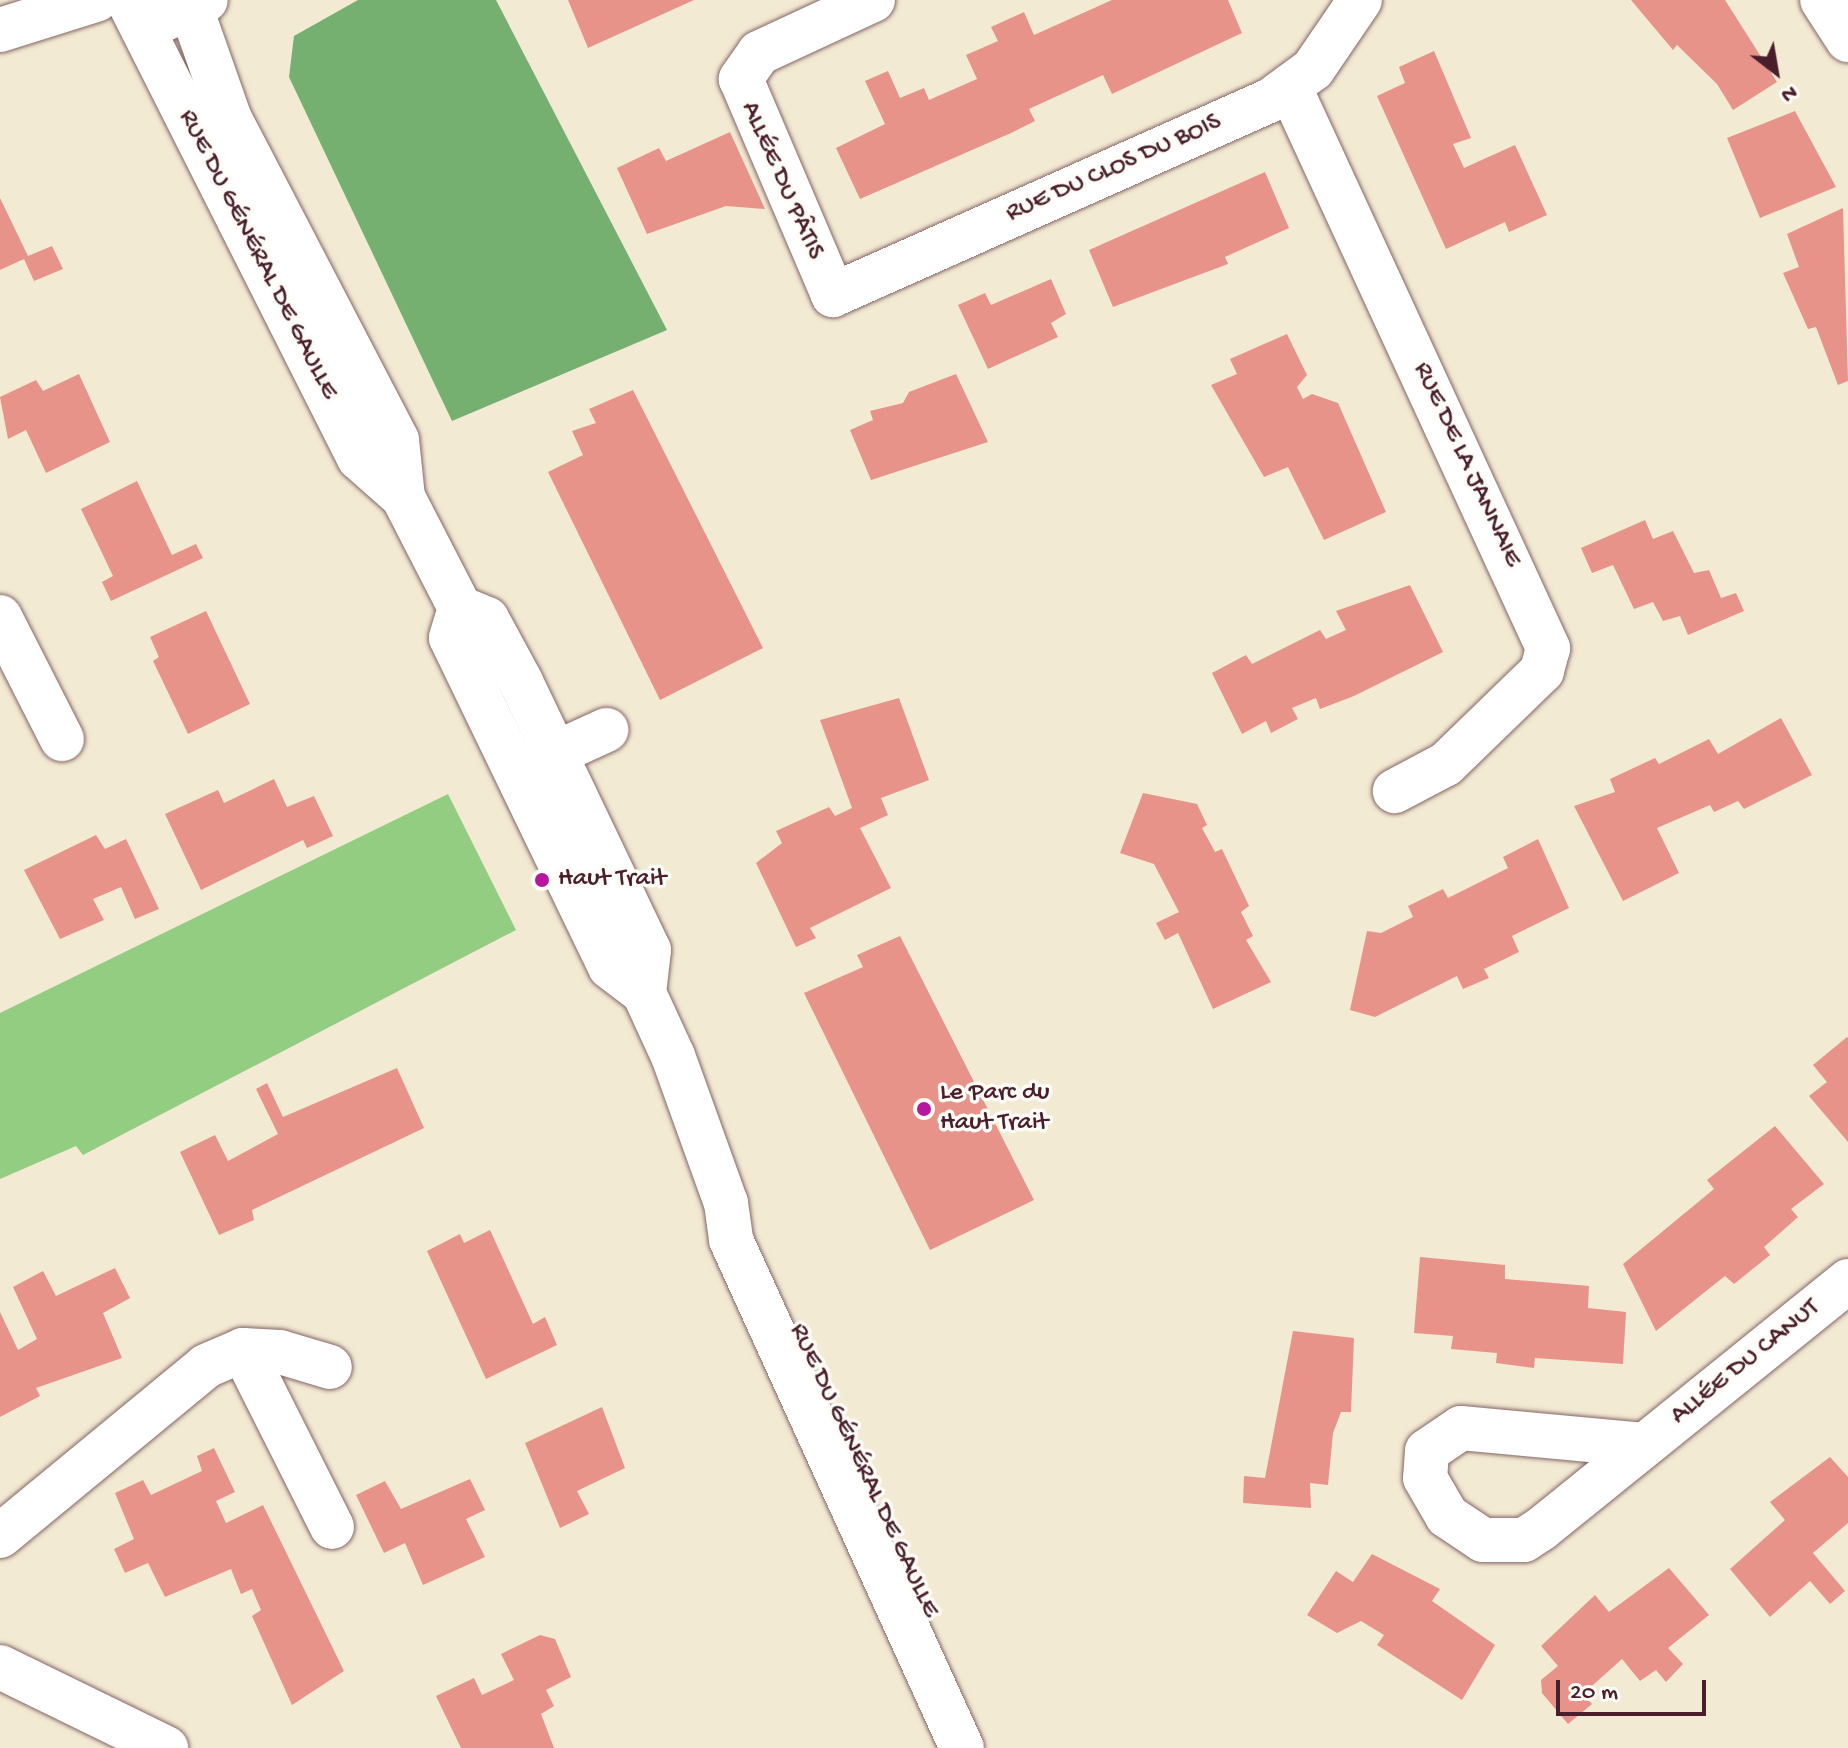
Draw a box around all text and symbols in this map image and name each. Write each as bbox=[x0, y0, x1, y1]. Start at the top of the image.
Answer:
north arrow bbox=[1736, 32, 1816, 112]
text: N bbox=[1776, 78, 1801, 107]
street label: ALLÉE DU PÂTIS bbox=[732, 97, 830, 265]
street label: RUE DU GÉNÉRAL DE GAULLE bbox=[170, 105, 344, 405]
street label: RUE DU CLOS DU BOIS bbox=[1002, 108, 1226, 230]
street label: RUE DE LA JANNAIE bbox=[1405, 358, 1527, 572]
place label: Haut Trait bbox=[558, 864, 666, 896]
marker: Haut Trait bbox=[533, 871, 551, 889]
place label: Le Parc du Haut Trait bbox=[940, 1078, 1050, 1140]
marker: Le Parc du Haut Trait bbox=[915, 1100, 933, 1118]
street label: ALLÉE DU CANUT bbox=[1665, 1293, 1827, 1433]
street label: RUE DU GÉNÉRAL DE GAULLE bbox=[781, 1319, 945, 1623]
scale bar bbox=[1560, 1664, 1710, 1714]
text: 20 m bbox=[1570, 1679, 1618, 1708]

